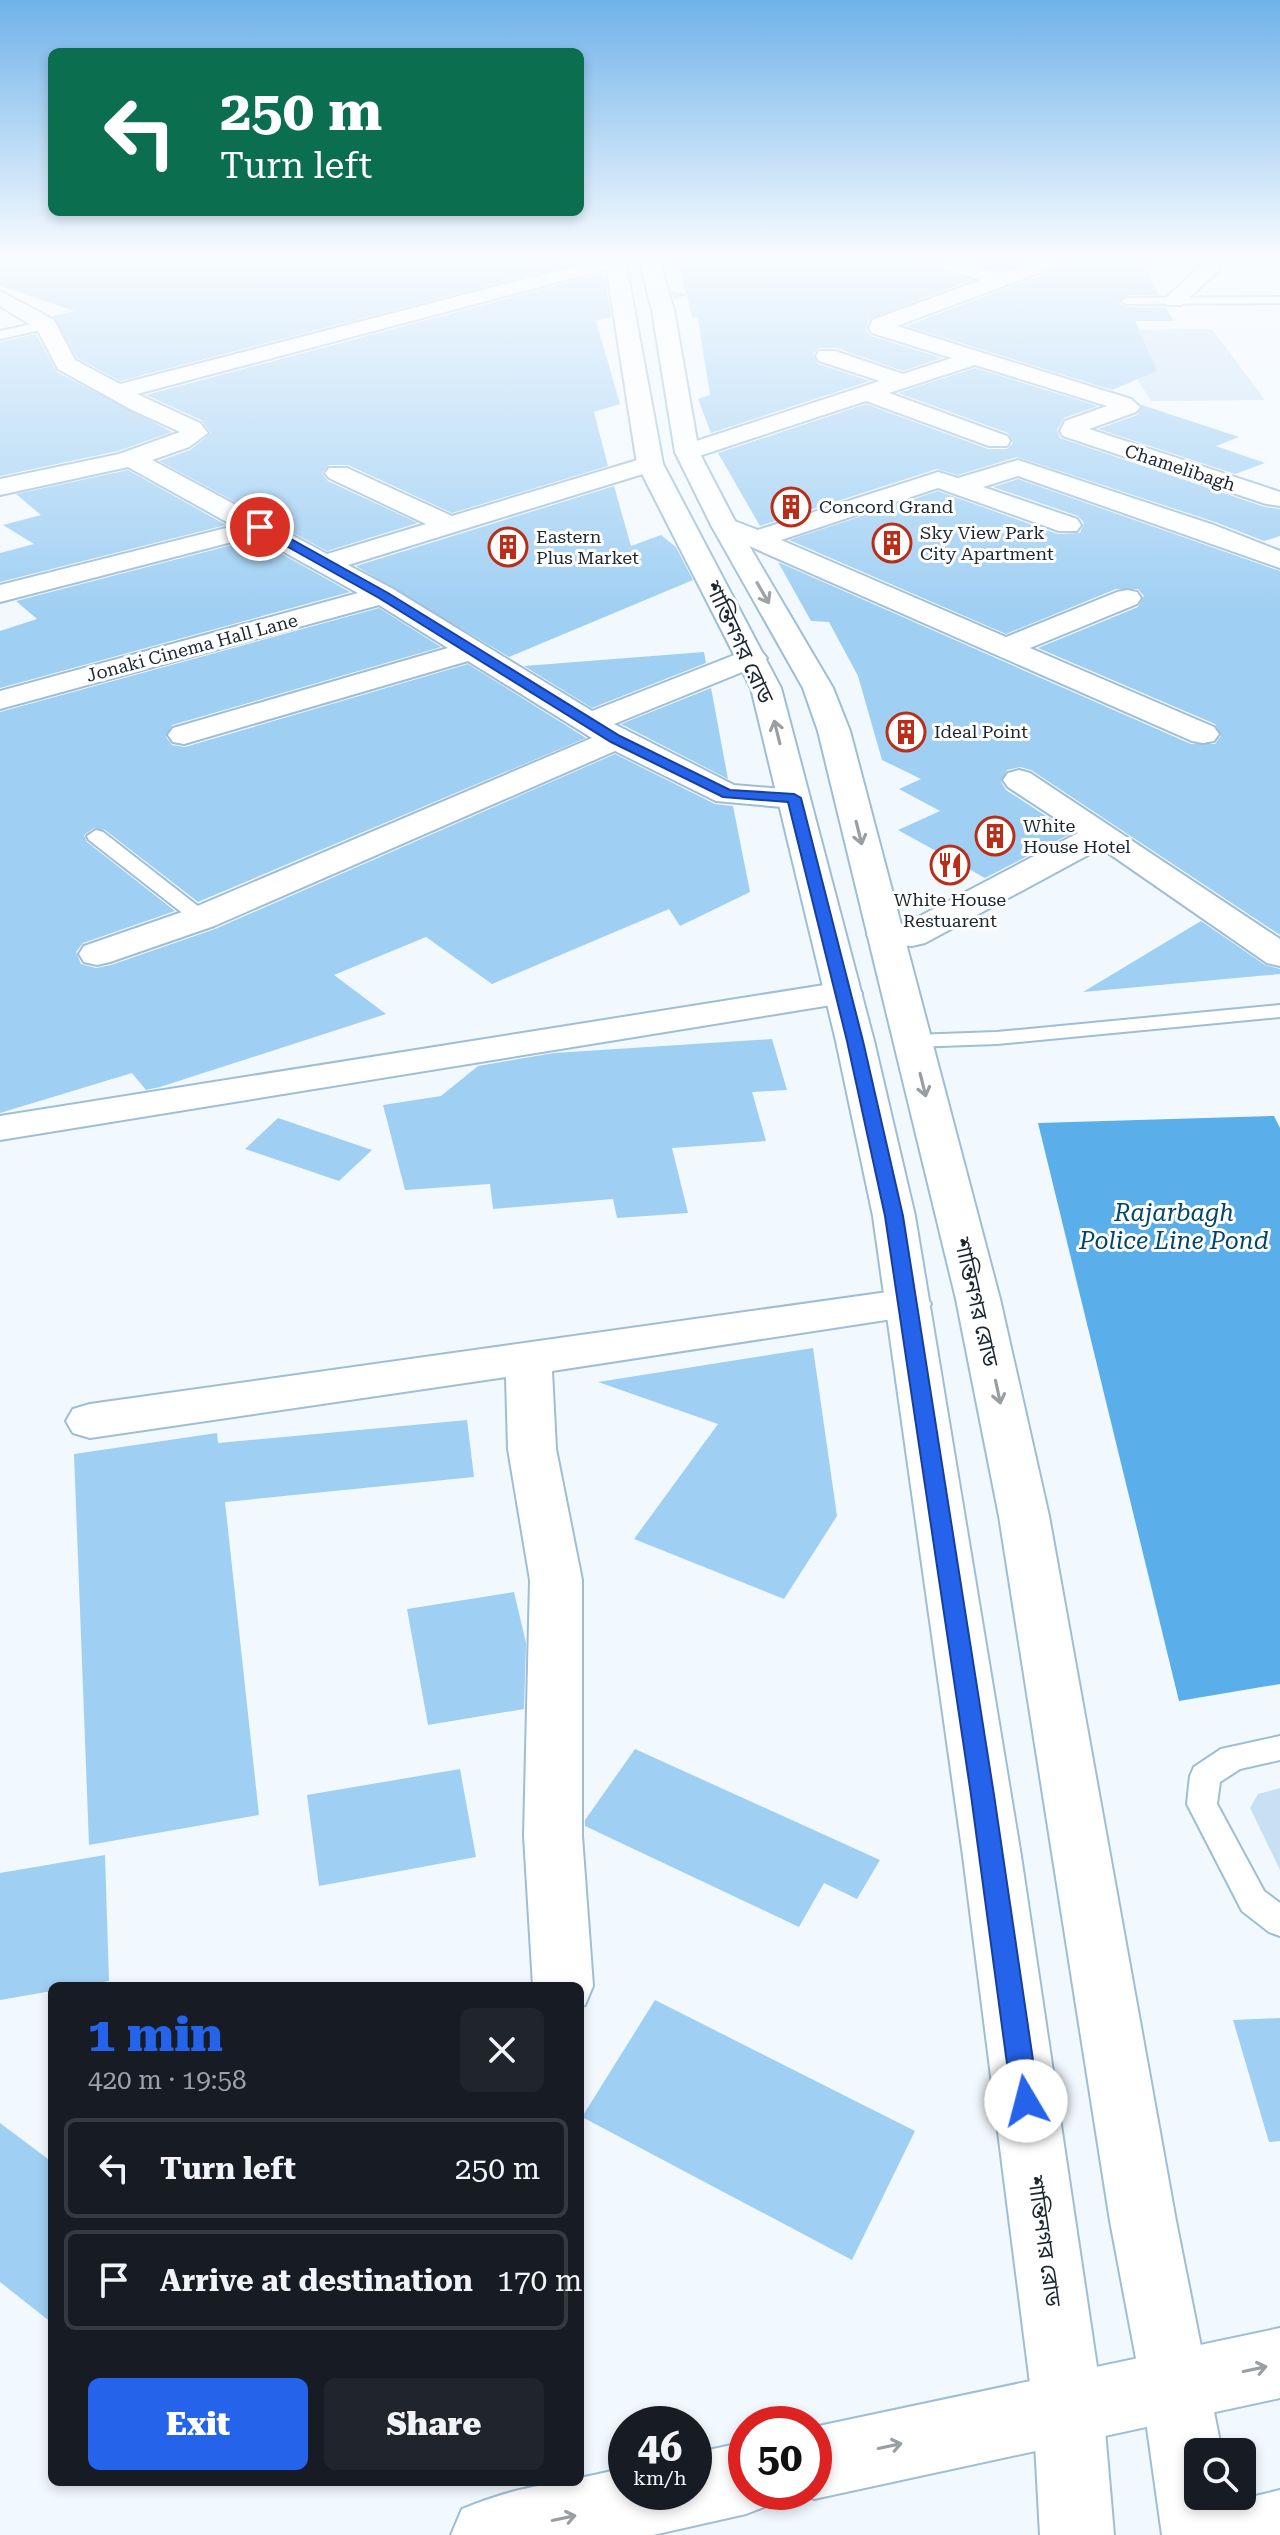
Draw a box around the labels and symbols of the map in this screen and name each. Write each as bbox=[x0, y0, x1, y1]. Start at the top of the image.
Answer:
street label: Chamelibagh bbox=[1122, 440, 1238, 495]
building icon: Concord Grand bbox=[770, 486, 812, 528]
pin bbox=[226, 493, 294, 561]
place label: Concord Grand bbox=[819, 496, 954, 517]
building icon: Sky View Park City Apartment bbox=[871, 522, 913, 564]
place label: Sky View Park City Apartment bbox=[920, 522, 1054, 564]
building icon: Eastern Plus Market bbox=[487, 526, 529, 568]
place label: Eastern Plus Market bbox=[536, 526, 639, 568]
street label: শান্তিনগর রোড bbox=[700, 576, 779, 708]
one-way arrow bbox=[756, 581, 771, 605]
street label: Jonaki Cinema Hall Lane bbox=[84, 609, 300, 686]
building icon: Ideal Point bbox=[885, 711, 927, 753]
one-way arrow bbox=[769, 719, 784, 745]
place label: Ideal Point bbox=[934, 721, 1028, 742]
building icon: White House Hotel bbox=[974, 815, 1016, 857]
place label: White House Hotel bbox=[1023, 815, 1131, 857]
one-way arrow bbox=[852, 820, 867, 845]
restaurant icon: White House Restuarent bbox=[929, 844, 971, 886]
place label: White House Restuarent bbox=[894, 889, 1006, 931]
one-way arrow bbox=[917, 1071, 932, 1097]
water label: Rajarbagh Police Line Pond bbox=[1078, 1199, 1269, 1255]
street label: শান্তিনগর রোড bbox=[949, 1234, 1004, 1370]
one-way arrow bbox=[991, 1378, 1006, 1404]
position arrow bbox=[984, 2059, 1068, 2143]
street label: শান্তিনগর রোড bbox=[1023, 2173, 1066, 2309]
one-way arrow bbox=[1242, 2360, 1267, 2375]
speed limit sign: 50 bbox=[728, 2406, 832, 2510]
one-way arrow bbox=[877, 2438, 902, 2453]
one-way arrow bbox=[551, 2510, 576, 2525]

